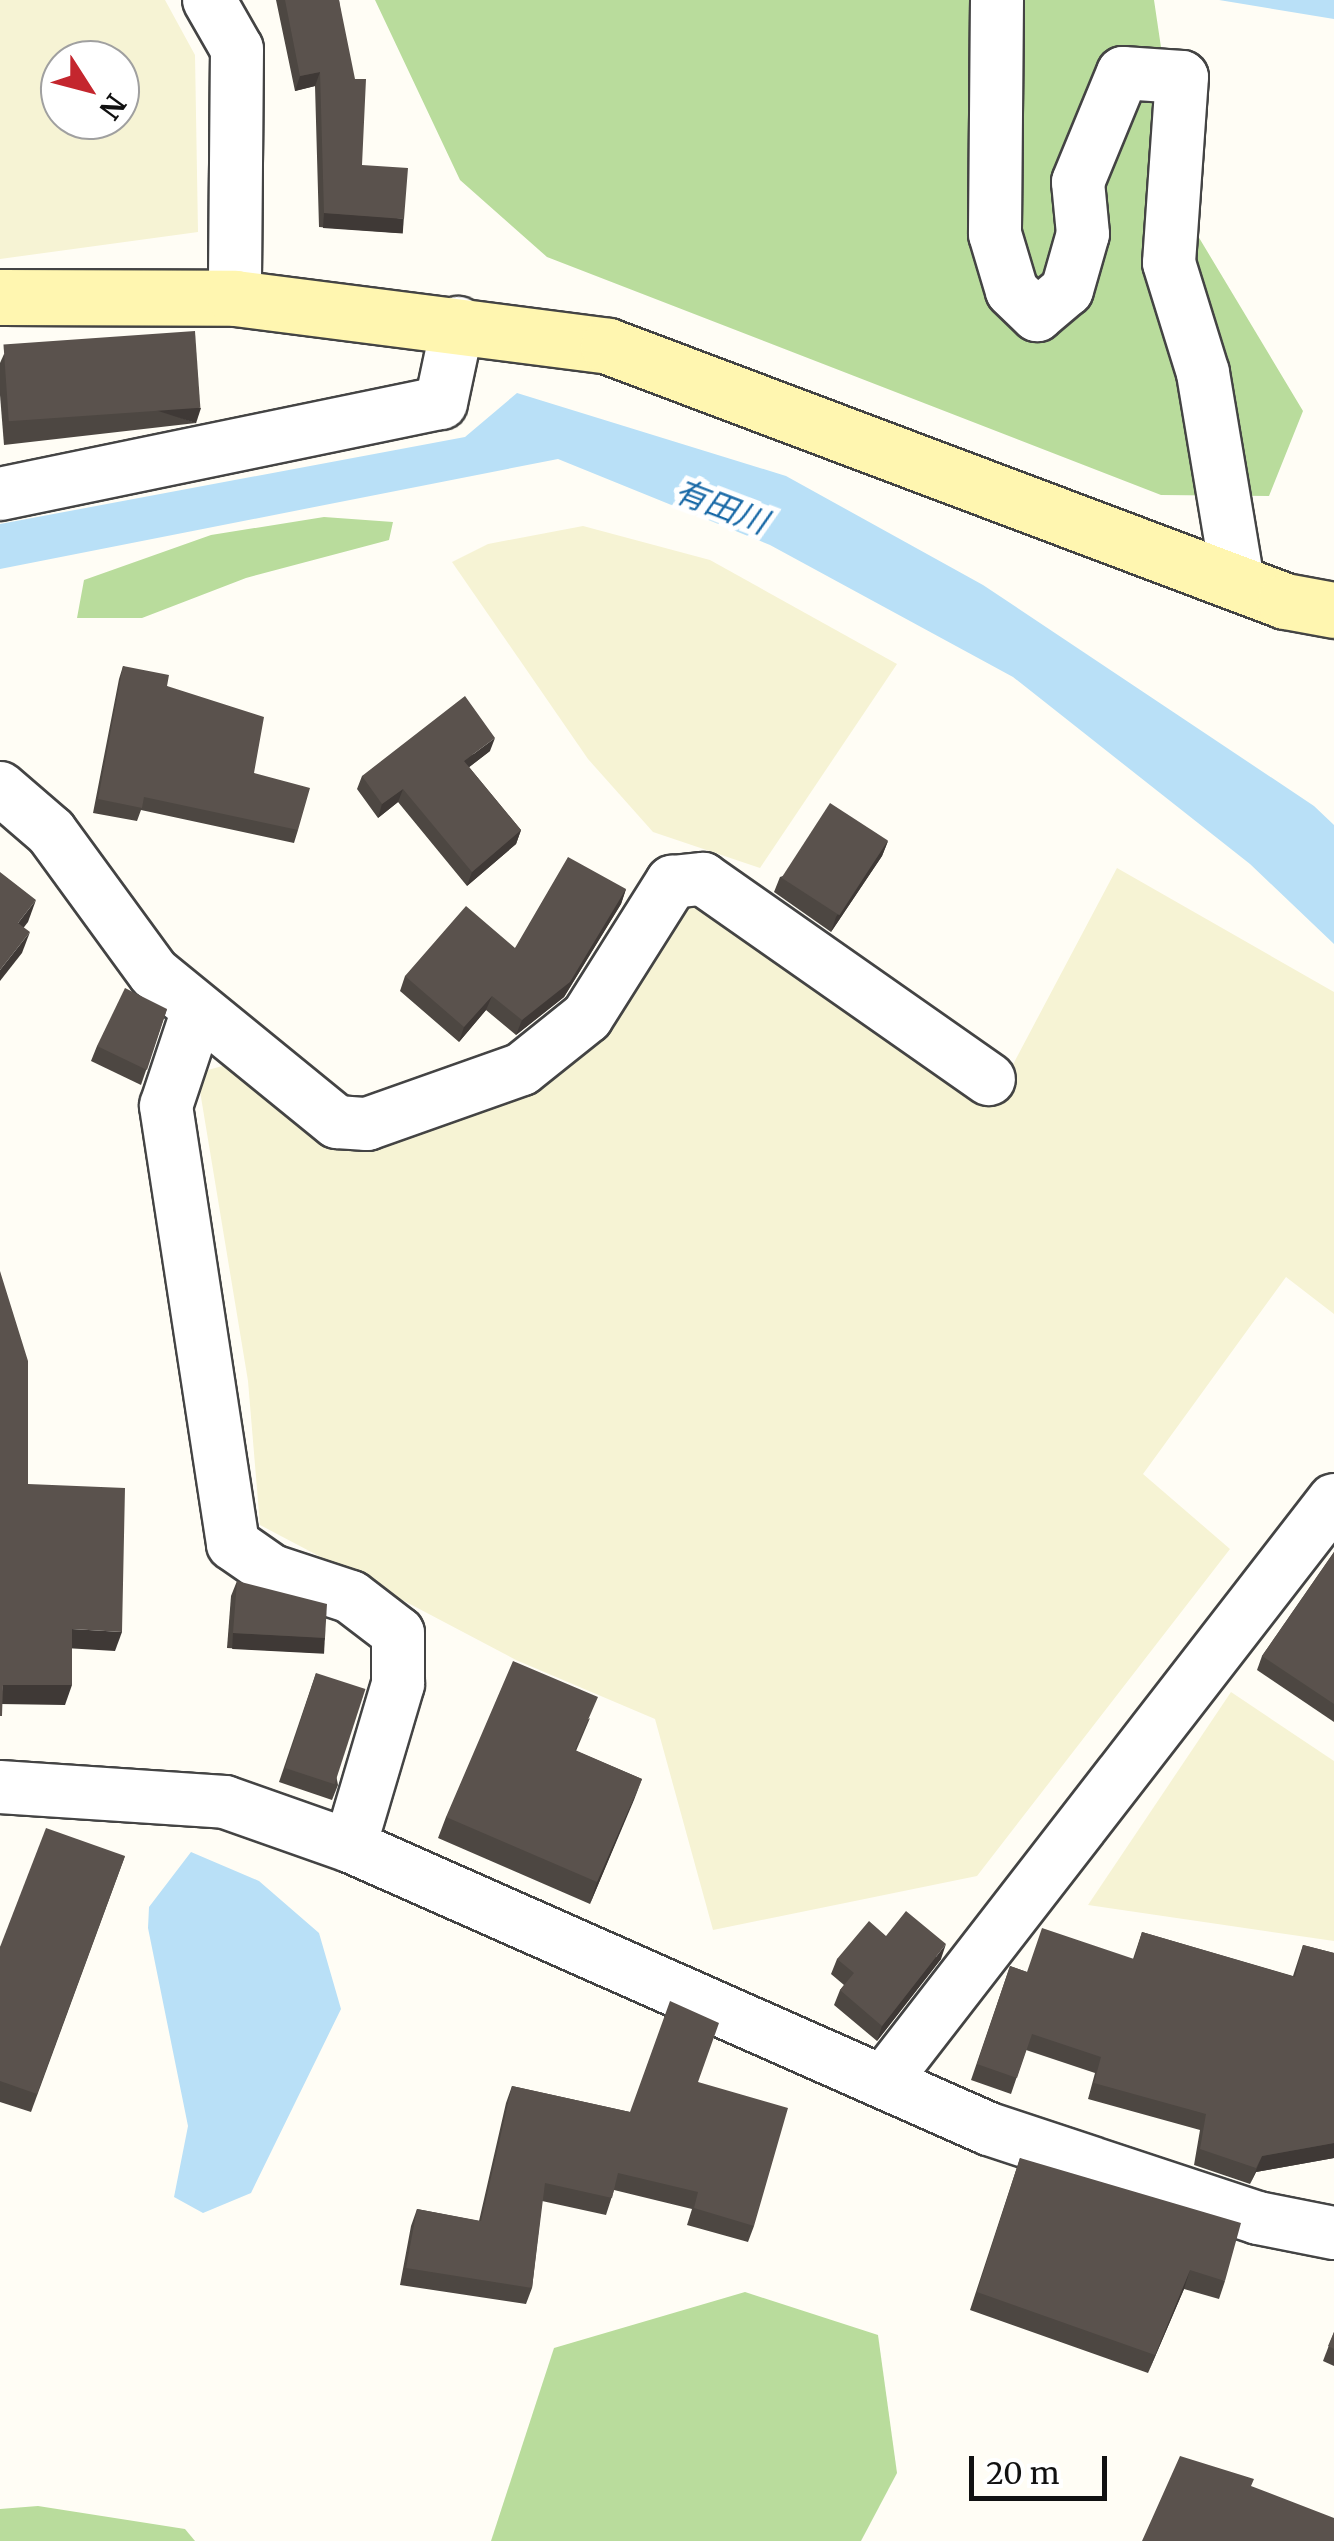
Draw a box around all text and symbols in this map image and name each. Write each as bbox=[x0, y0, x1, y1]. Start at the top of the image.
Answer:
north arrow bbox=[40, 40, 140, 140]
text: N bbox=[92, 87, 134, 126]
water label: 有田川 bbox=[669, 472, 773, 542]
scale bar bbox=[974, 2436, 1112, 2498]
text: 20 m bbox=[986, 2454, 1059, 2492]

